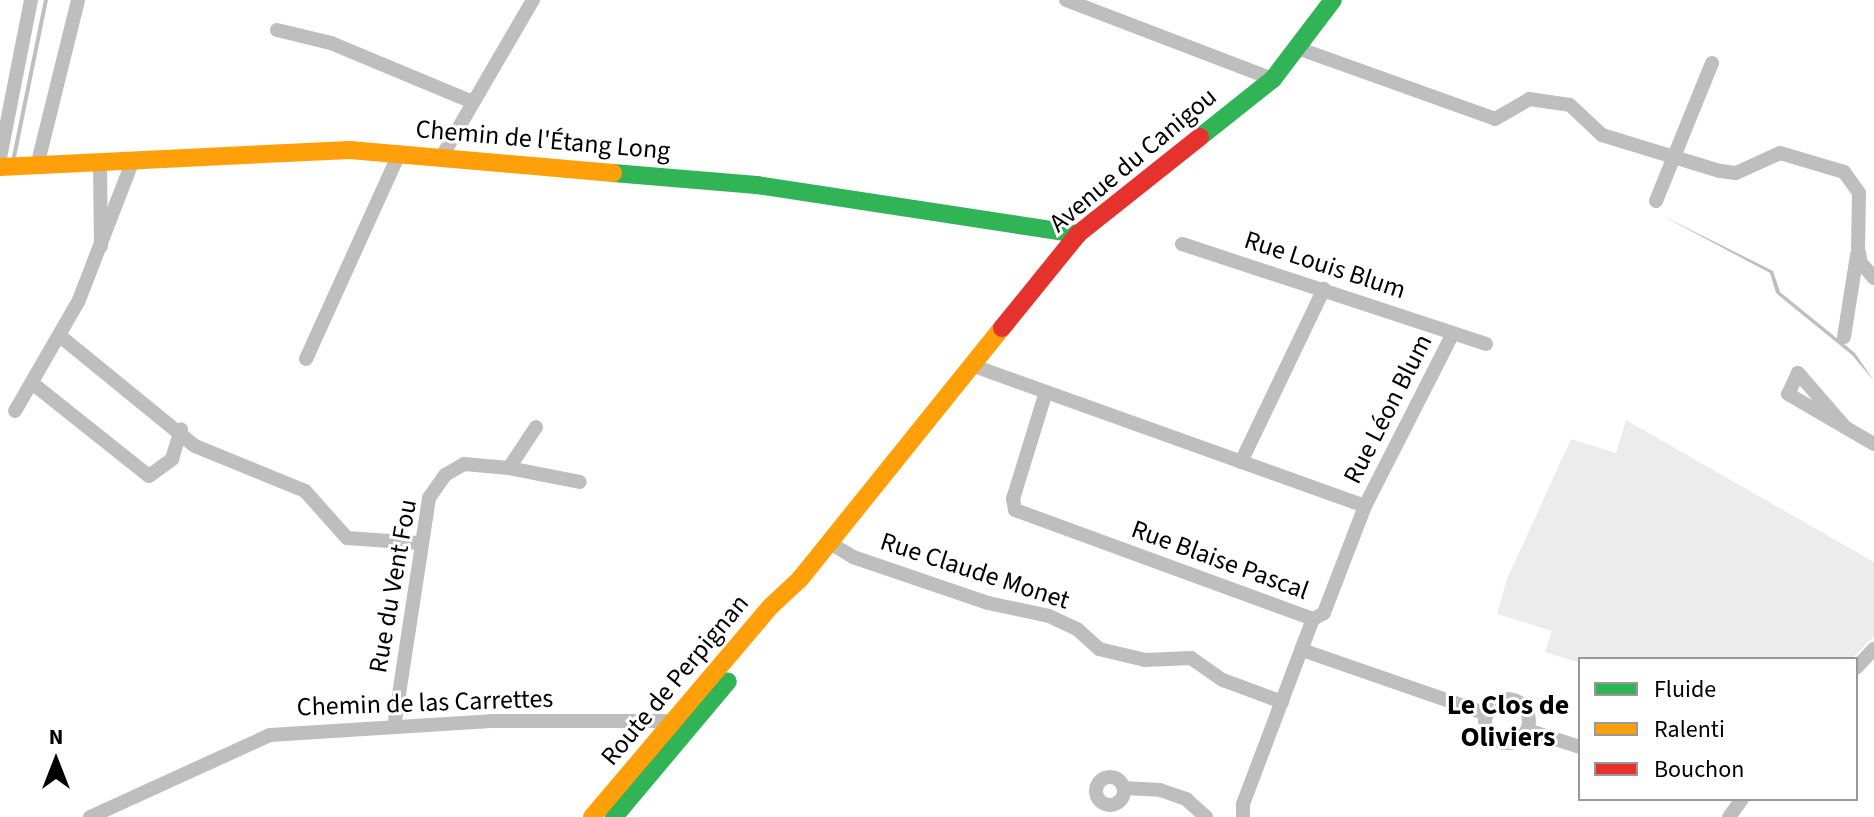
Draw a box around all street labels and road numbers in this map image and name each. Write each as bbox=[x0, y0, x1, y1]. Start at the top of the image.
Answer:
street label: Avenue du Canigou bbox=[1043, 81, 1223, 239]
street label: Chemin de l'Étang Long bbox=[414, 113, 672, 167]
street label: Rue Louis Blum bbox=[1240, 224, 1410, 306]
street label: Rue Léon Blum bbox=[1337, 329, 1439, 489]
street label: Rue du Vent Fou bbox=[362, 497, 424, 675]
street label: Rue Blaise Pascal bbox=[1127, 513, 1313, 607]
street label: Rue Claude Monet bbox=[877, 526, 1073, 616]
street label: Route de Perpignan bbox=[594, 588, 756, 772]
street label: Chemin de las Carrettes bbox=[296, 683, 554, 723]

